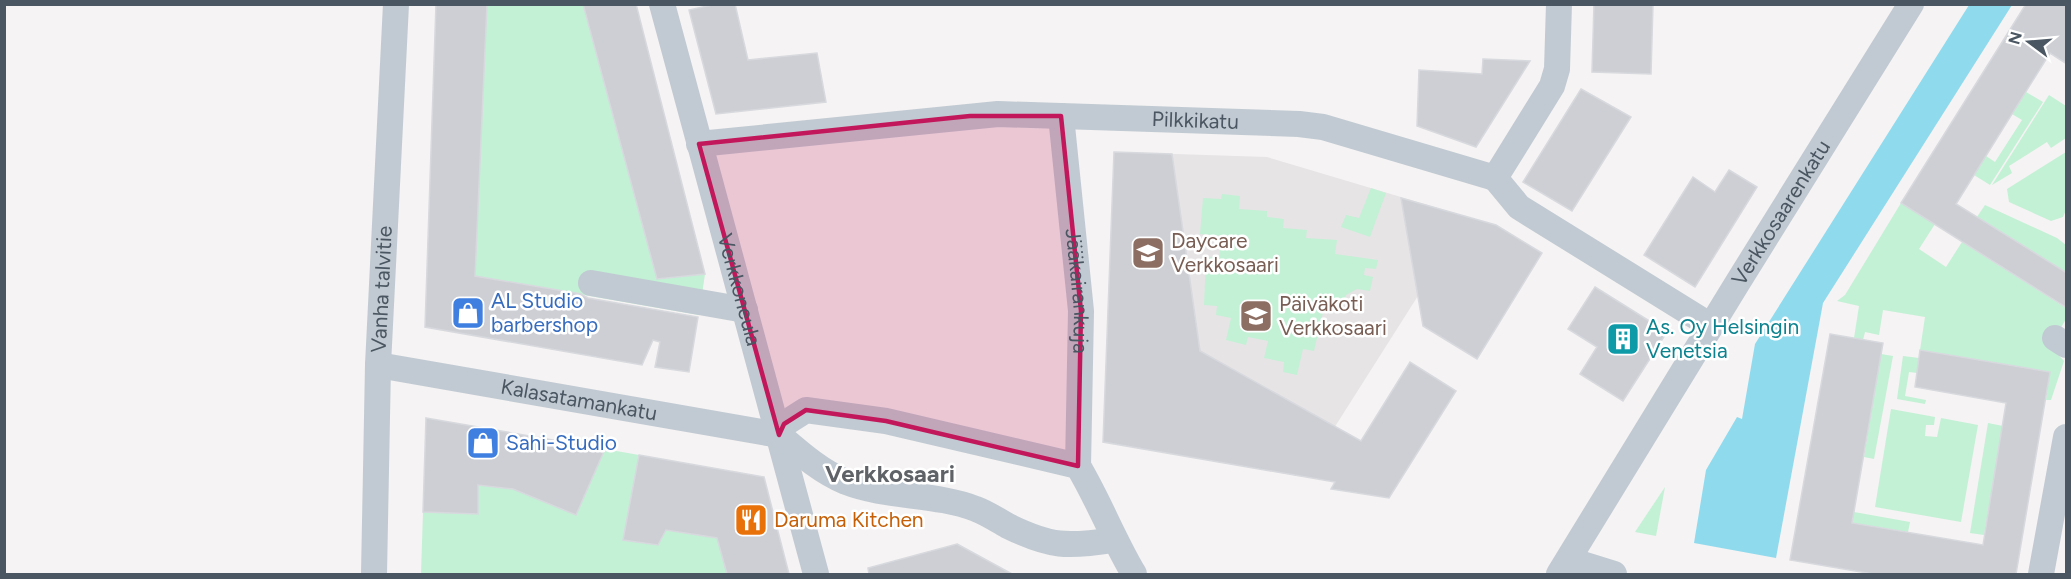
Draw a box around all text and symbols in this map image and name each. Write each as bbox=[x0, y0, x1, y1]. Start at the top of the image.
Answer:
north arrow bbox=[1999, 12, 2059, 72]
text: N bbox=[2004, 29, 2026, 47]
street label: Pilkkikatu bbox=[1151, 106, 1239, 134]
street label: Verkkosaarenkatu bbox=[1726, 135, 1835, 290]
street label: Vanha talvitie bbox=[366, 225, 397, 353]
street label: Jääkairankuja bbox=[1061, 227, 1094, 354]
place label: Daycare Verkkosaari bbox=[1171, 228, 1279, 277]
street label: Verkkoneula bbox=[713, 231, 767, 348]
school or university icon: Daycare Verkkosaari bbox=[1130, 235, 1166, 271]
place label: AL Studio barbershop bbox=[491, 288, 598, 337]
place label: Päiväkoti Verkkosaari bbox=[1279, 291, 1387, 340]
shop icon: AL Studio barbershop bbox=[450, 295, 486, 331]
school or university icon: Päiväkoti Verkkosaari bbox=[1238, 298, 1274, 334]
place label: As. Oy Helsingin Venetsia bbox=[1646, 314, 1799, 363]
building icon: As. Oy Helsingin Venetsia bbox=[1605, 321, 1641, 357]
street label: Kalasatamankatu bbox=[499, 374, 659, 426]
shop icon: Sahi-Studio bbox=[465, 425, 501, 461]
place label: Sahi-Studio bbox=[506, 430, 617, 455]
district label: Verkkosaari bbox=[825, 459, 955, 488]
restaurant icon: Daruma Kitchen bbox=[733, 502, 769, 538]
place label: Daruma Kitchen bbox=[774, 507, 924, 532]

